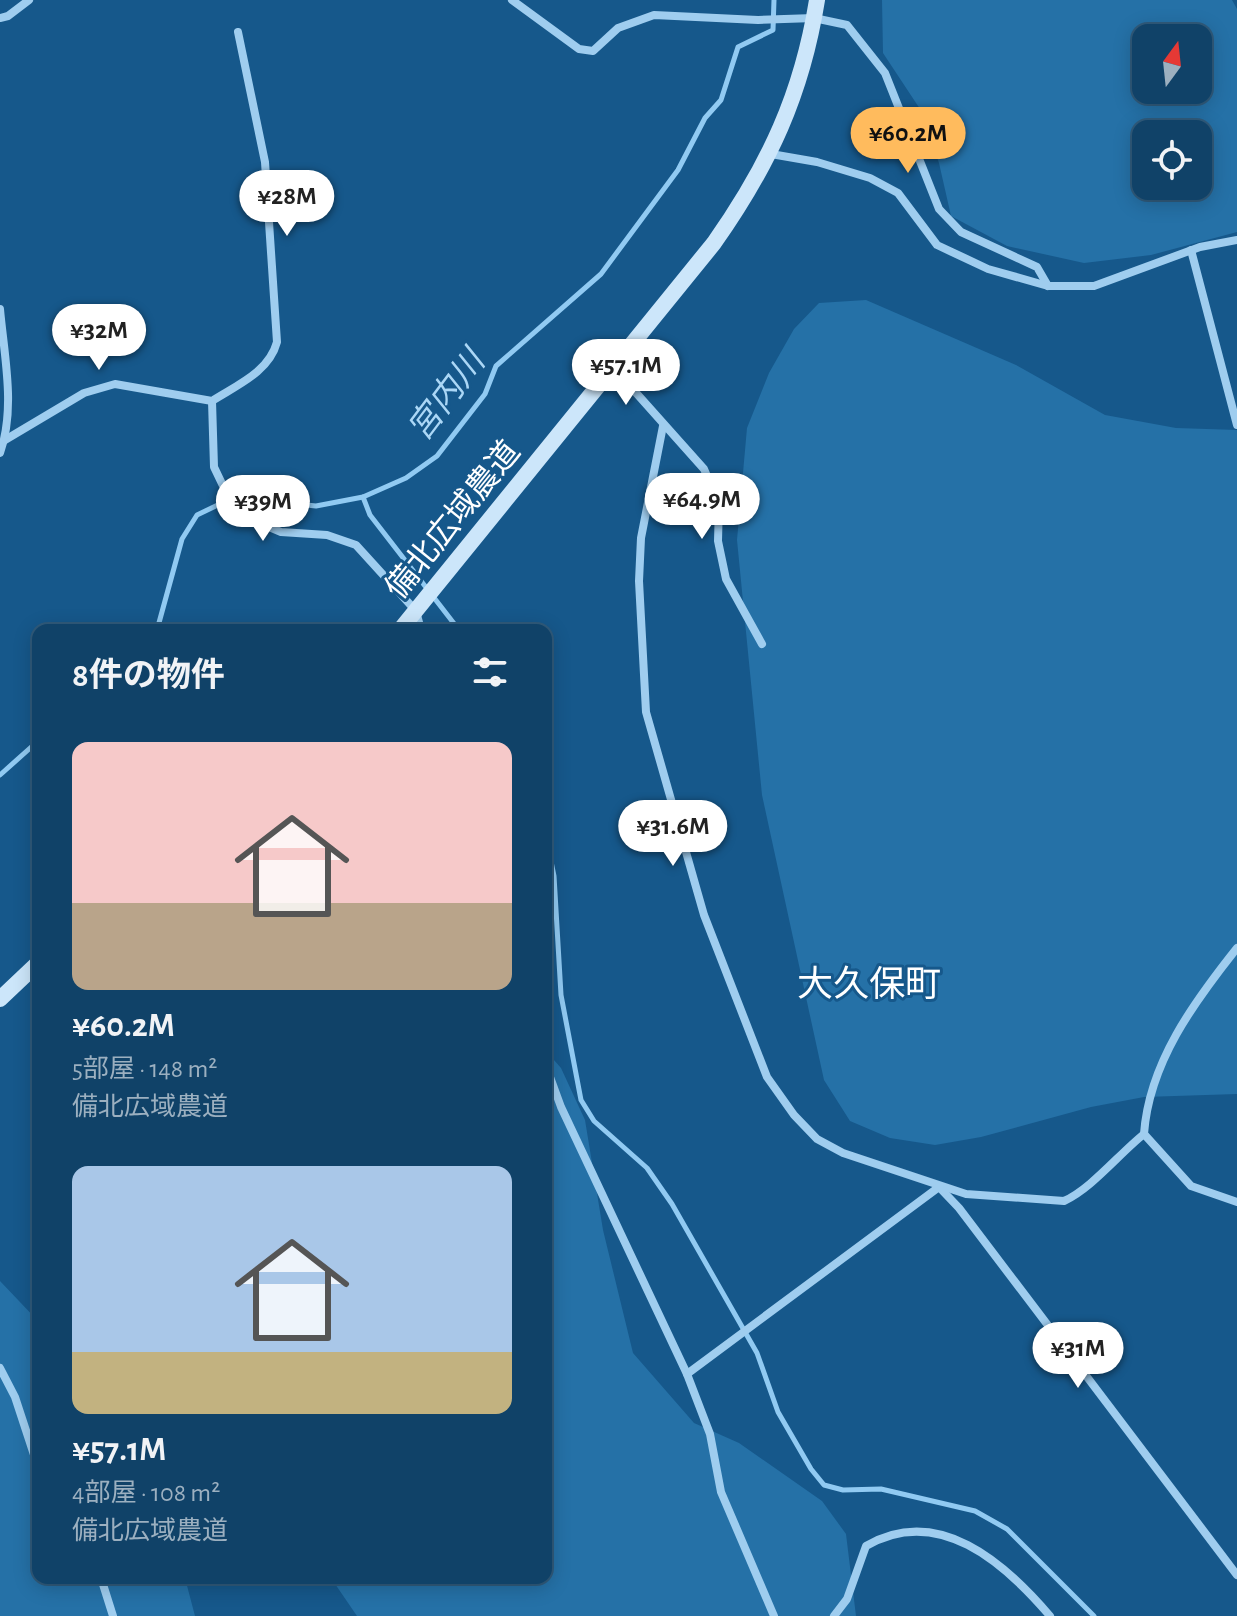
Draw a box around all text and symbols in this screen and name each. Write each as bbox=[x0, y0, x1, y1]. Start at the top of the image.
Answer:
north arrow bbox=[1132, 24, 1212, 104]
map controls bbox=[1132, 24, 1212, 200]
pin: ¥60.2M bbox=[843, 107, 973, 175]
text: ¥60.2M bbox=[869, 120, 947, 146]
button: locate bbox=[1132, 120, 1212, 200]
pin: ¥28M bbox=[240, 170, 334, 238]
text: ¥28M bbox=[257, 183, 317, 209]
pin: ¥32M bbox=[52, 304, 146, 372]
text: ¥32M bbox=[70, 317, 128, 343]
pin: ¥57.1M bbox=[561, 339, 691, 407]
water label: 宮内川 bbox=[401, 341, 493, 447]
text: ¥57.1M bbox=[590, 352, 662, 378]
street label: 備北広域農道 bbox=[379, 434, 526, 605]
pin: ¥64.9M bbox=[637, 473, 767, 541]
pin: ¥39M bbox=[216, 475, 310, 543]
text: ¥64.9M bbox=[663, 486, 741, 512]
text: ¥39M bbox=[234, 488, 292, 514]
icon: filters bbox=[468, 650, 512, 694]
text: 8件の物件 bbox=[72, 659, 225, 693]
icon: home bbox=[220, 794, 364, 938]
pin: ¥31.6M bbox=[608, 800, 738, 868]
text: ¥31.6M bbox=[636, 813, 710, 839]
district label: 大久保町 bbox=[797, 965, 941, 1003]
text: ¥60.2M bbox=[72, 1009, 175, 1043]
text: 5部屋 · 148 m² bbox=[72, 1056, 217, 1082]
text: 備北広域農道 bbox=[72, 1094, 228, 1120]
icon: home bbox=[220, 1218, 364, 1362]
pin: ¥31M bbox=[1031, 1322, 1125, 1390]
text: ¥31M bbox=[1051, 1335, 1105, 1361]
text: ¥57.1M bbox=[72, 1433, 166, 1467]
text: 4部屋 · 108 m² bbox=[72, 1480, 220, 1506]
text: 備北広域農道 bbox=[72, 1518, 228, 1544]

